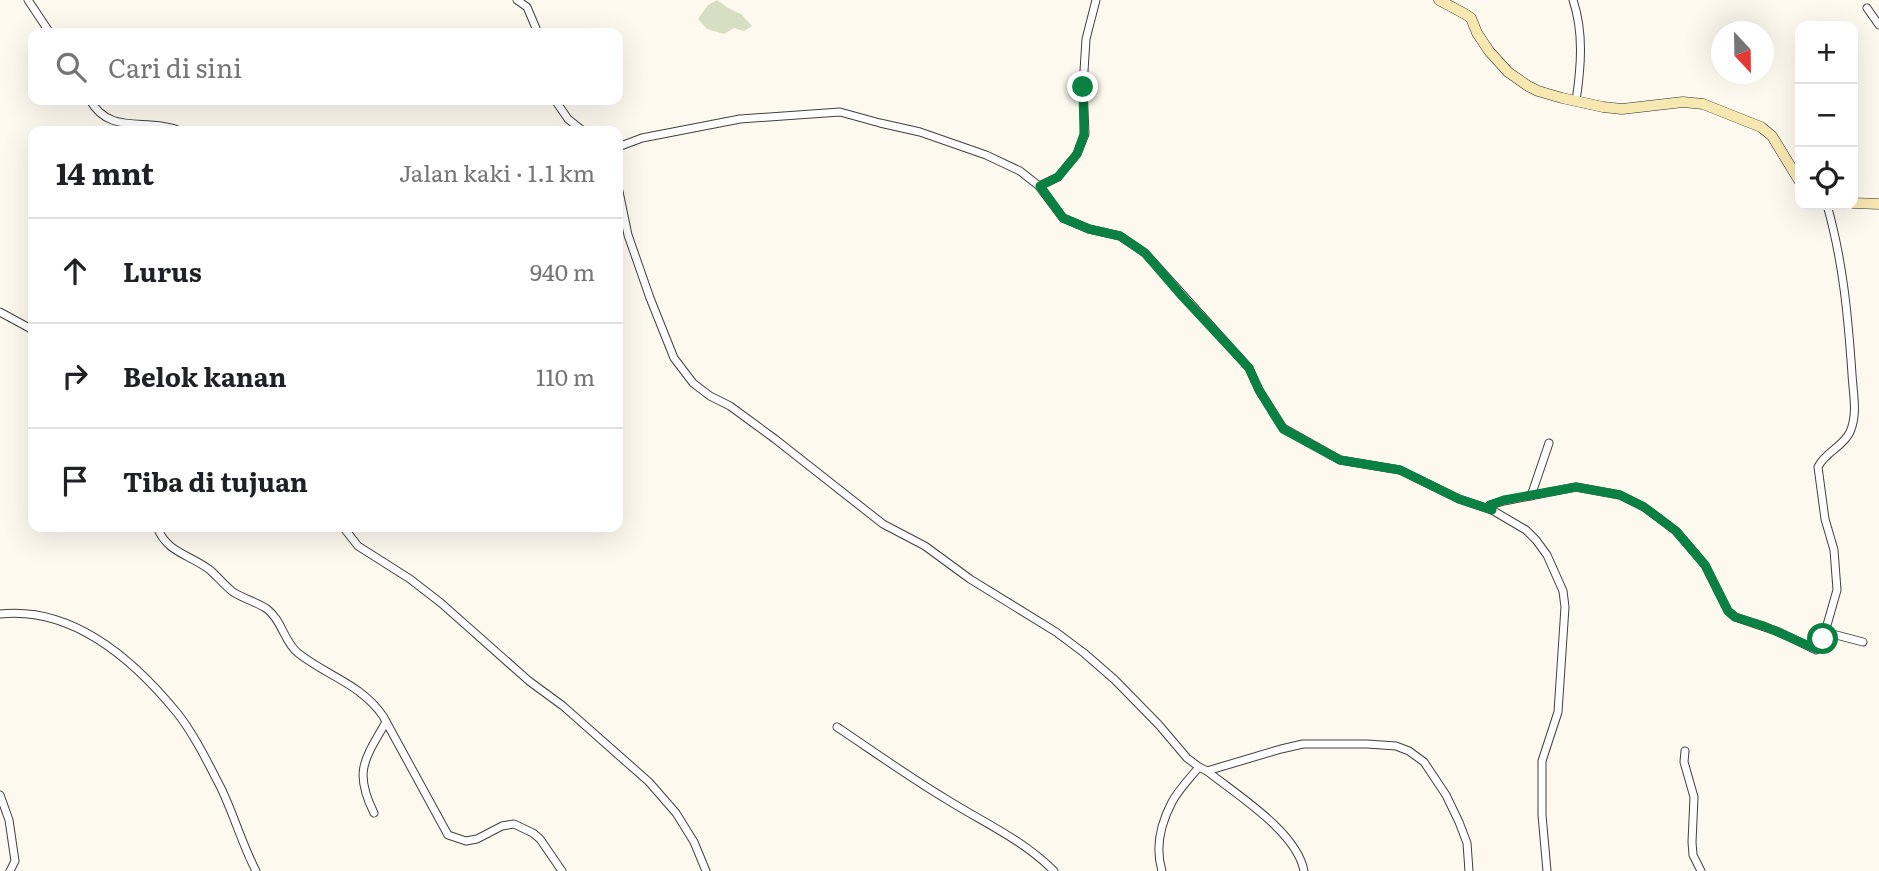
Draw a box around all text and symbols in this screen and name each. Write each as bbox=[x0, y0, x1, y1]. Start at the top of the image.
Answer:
north arrow bbox=[1711, 21, 1774, 84]
map controls bbox=[1795, 21, 1858, 210]
button: + bbox=[1795, 21, 1858, 84]
search box bbox=[28, 28, 623, 105]
text: Cari di sini bbox=[108, 47, 242, 86]
icon: search bbox=[52, 48, 90, 86]
route end bbox=[1067, 71, 1098, 102]
button: − bbox=[1795, 84, 1858, 147]
button: locate bbox=[1795, 147, 1858, 210]
text: 14 mnt bbox=[56, 150, 154, 194]
text: Jalan kaki · 1.1 km bbox=[399, 155, 595, 189]
text: Lurus bbox=[123, 251, 202, 290]
icon: ahead bbox=[56, 252, 94, 290]
text: 940 m bbox=[530, 254, 595, 288]
text: Belok kanan bbox=[123, 356, 287, 395]
icon: right bbox=[56, 357, 94, 395]
text: 110 m bbox=[536, 359, 595, 393]
text: Tiba di tujuan bbox=[123, 461, 308, 500]
icon: arrive bbox=[56, 462, 94, 500]
route start bbox=[1807, 623, 1838, 654]

